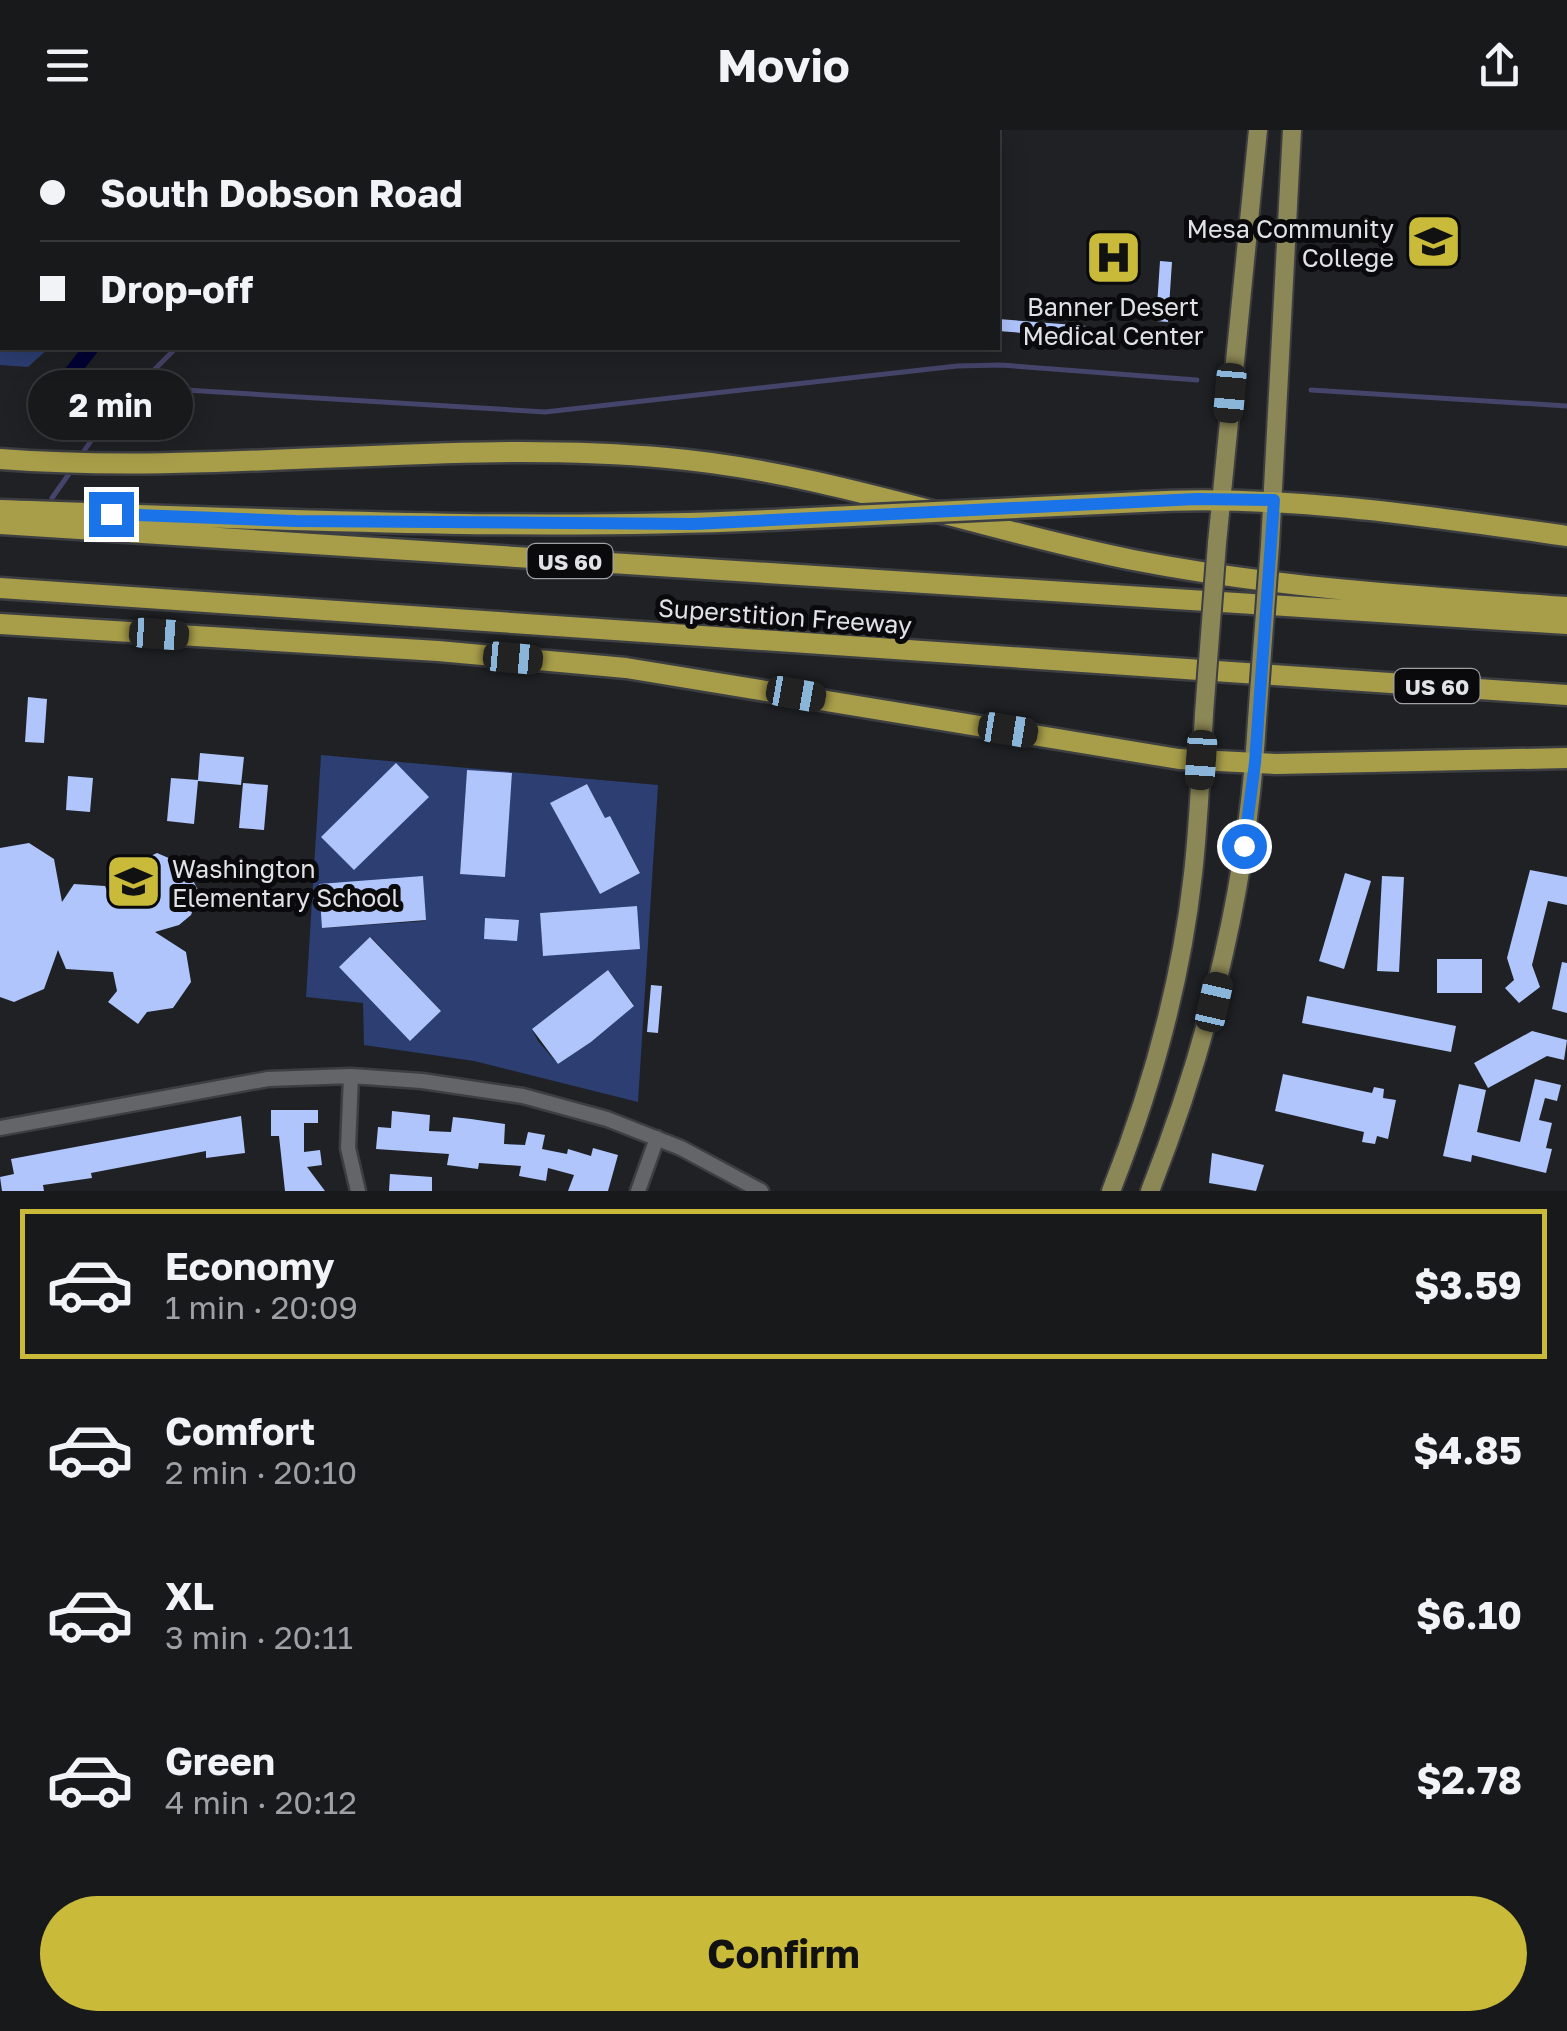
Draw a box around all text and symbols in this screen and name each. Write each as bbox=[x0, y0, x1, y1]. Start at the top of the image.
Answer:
icon: menu bbox=[40, 38, 95, 93]
text: Movio bbox=[717, 38, 850, 92]
icon: share bbox=[1472, 38, 1527, 93]
text: South Dobson Road bbox=[100, 170, 463, 215]
school or university icon: Mesa Community College bbox=[1403, 212, 1463, 272]
place label: Mesa Community College bbox=[1186, 213, 1394, 273]
hospital icon: Banner Desert Medical Center bbox=[1083, 227, 1143, 287]
text: Drop-off bbox=[100, 266, 253, 311]
place label: Banner Desert Medical Center bbox=[1023, 291, 1204, 351]
car bbox=[1212, 362, 1248, 424]
callout: 2 min bbox=[28, 369, 194, 439]
text: 2 min bbox=[69, 386, 152, 424]
route end bbox=[89, 492, 134, 537]
road number: US 60 bbox=[528, 544, 612, 578]
street label: Superstition Freeway bbox=[657, 592, 913, 640]
car bbox=[128, 617, 190, 651]
car bbox=[482, 640, 544, 676]
road number: US 60 bbox=[1394, 669, 1480, 703]
car bbox=[764, 674, 828, 714]
car bbox=[976, 710, 1040, 750]
car bbox=[1184, 729, 1218, 791]
route start bbox=[1222, 824, 1267, 869]
school or university icon: Washington Elementary School bbox=[103, 852, 163, 912]
place label: Washington Elementary School bbox=[172, 853, 399, 913]
car bbox=[1193, 969, 1235, 1035]
icon: car bbox=[45, 1239, 135, 1329]
text: Economy bbox=[165, 1243, 334, 1288]
text: $3.59 bbox=[1414, 1262, 1522, 1307]
text: 1 min · 20:09 bbox=[165, 1288, 358, 1326]
icon: car bbox=[45, 1404, 135, 1494]
text: Comfort bbox=[165, 1408, 315, 1453]
text: $4.85 bbox=[1413, 1427, 1522, 1472]
text: 2 min · 20:10 bbox=[165, 1453, 357, 1491]
icon: car bbox=[45, 1569, 135, 1659]
text: XL bbox=[165, 1573, 214, 1618]
text: $6.10 bbox=[1416, 1592, 1522, 1637]
text: 3 min · 20:11 bbox=[165, 1618, 353, 1656]
icon: car bbox=[45, 1734, 135, 1824]
text: Green bbox=[165, 1738, 275, 1783]
text: $2.78 bbox=[1416, 1757, 1522, 1802]
text: 4 min · 20:12 bbox=[165, 1783, 357, 1821]
button: Confirm bbox=[40, 1896, 1527, 2011]

